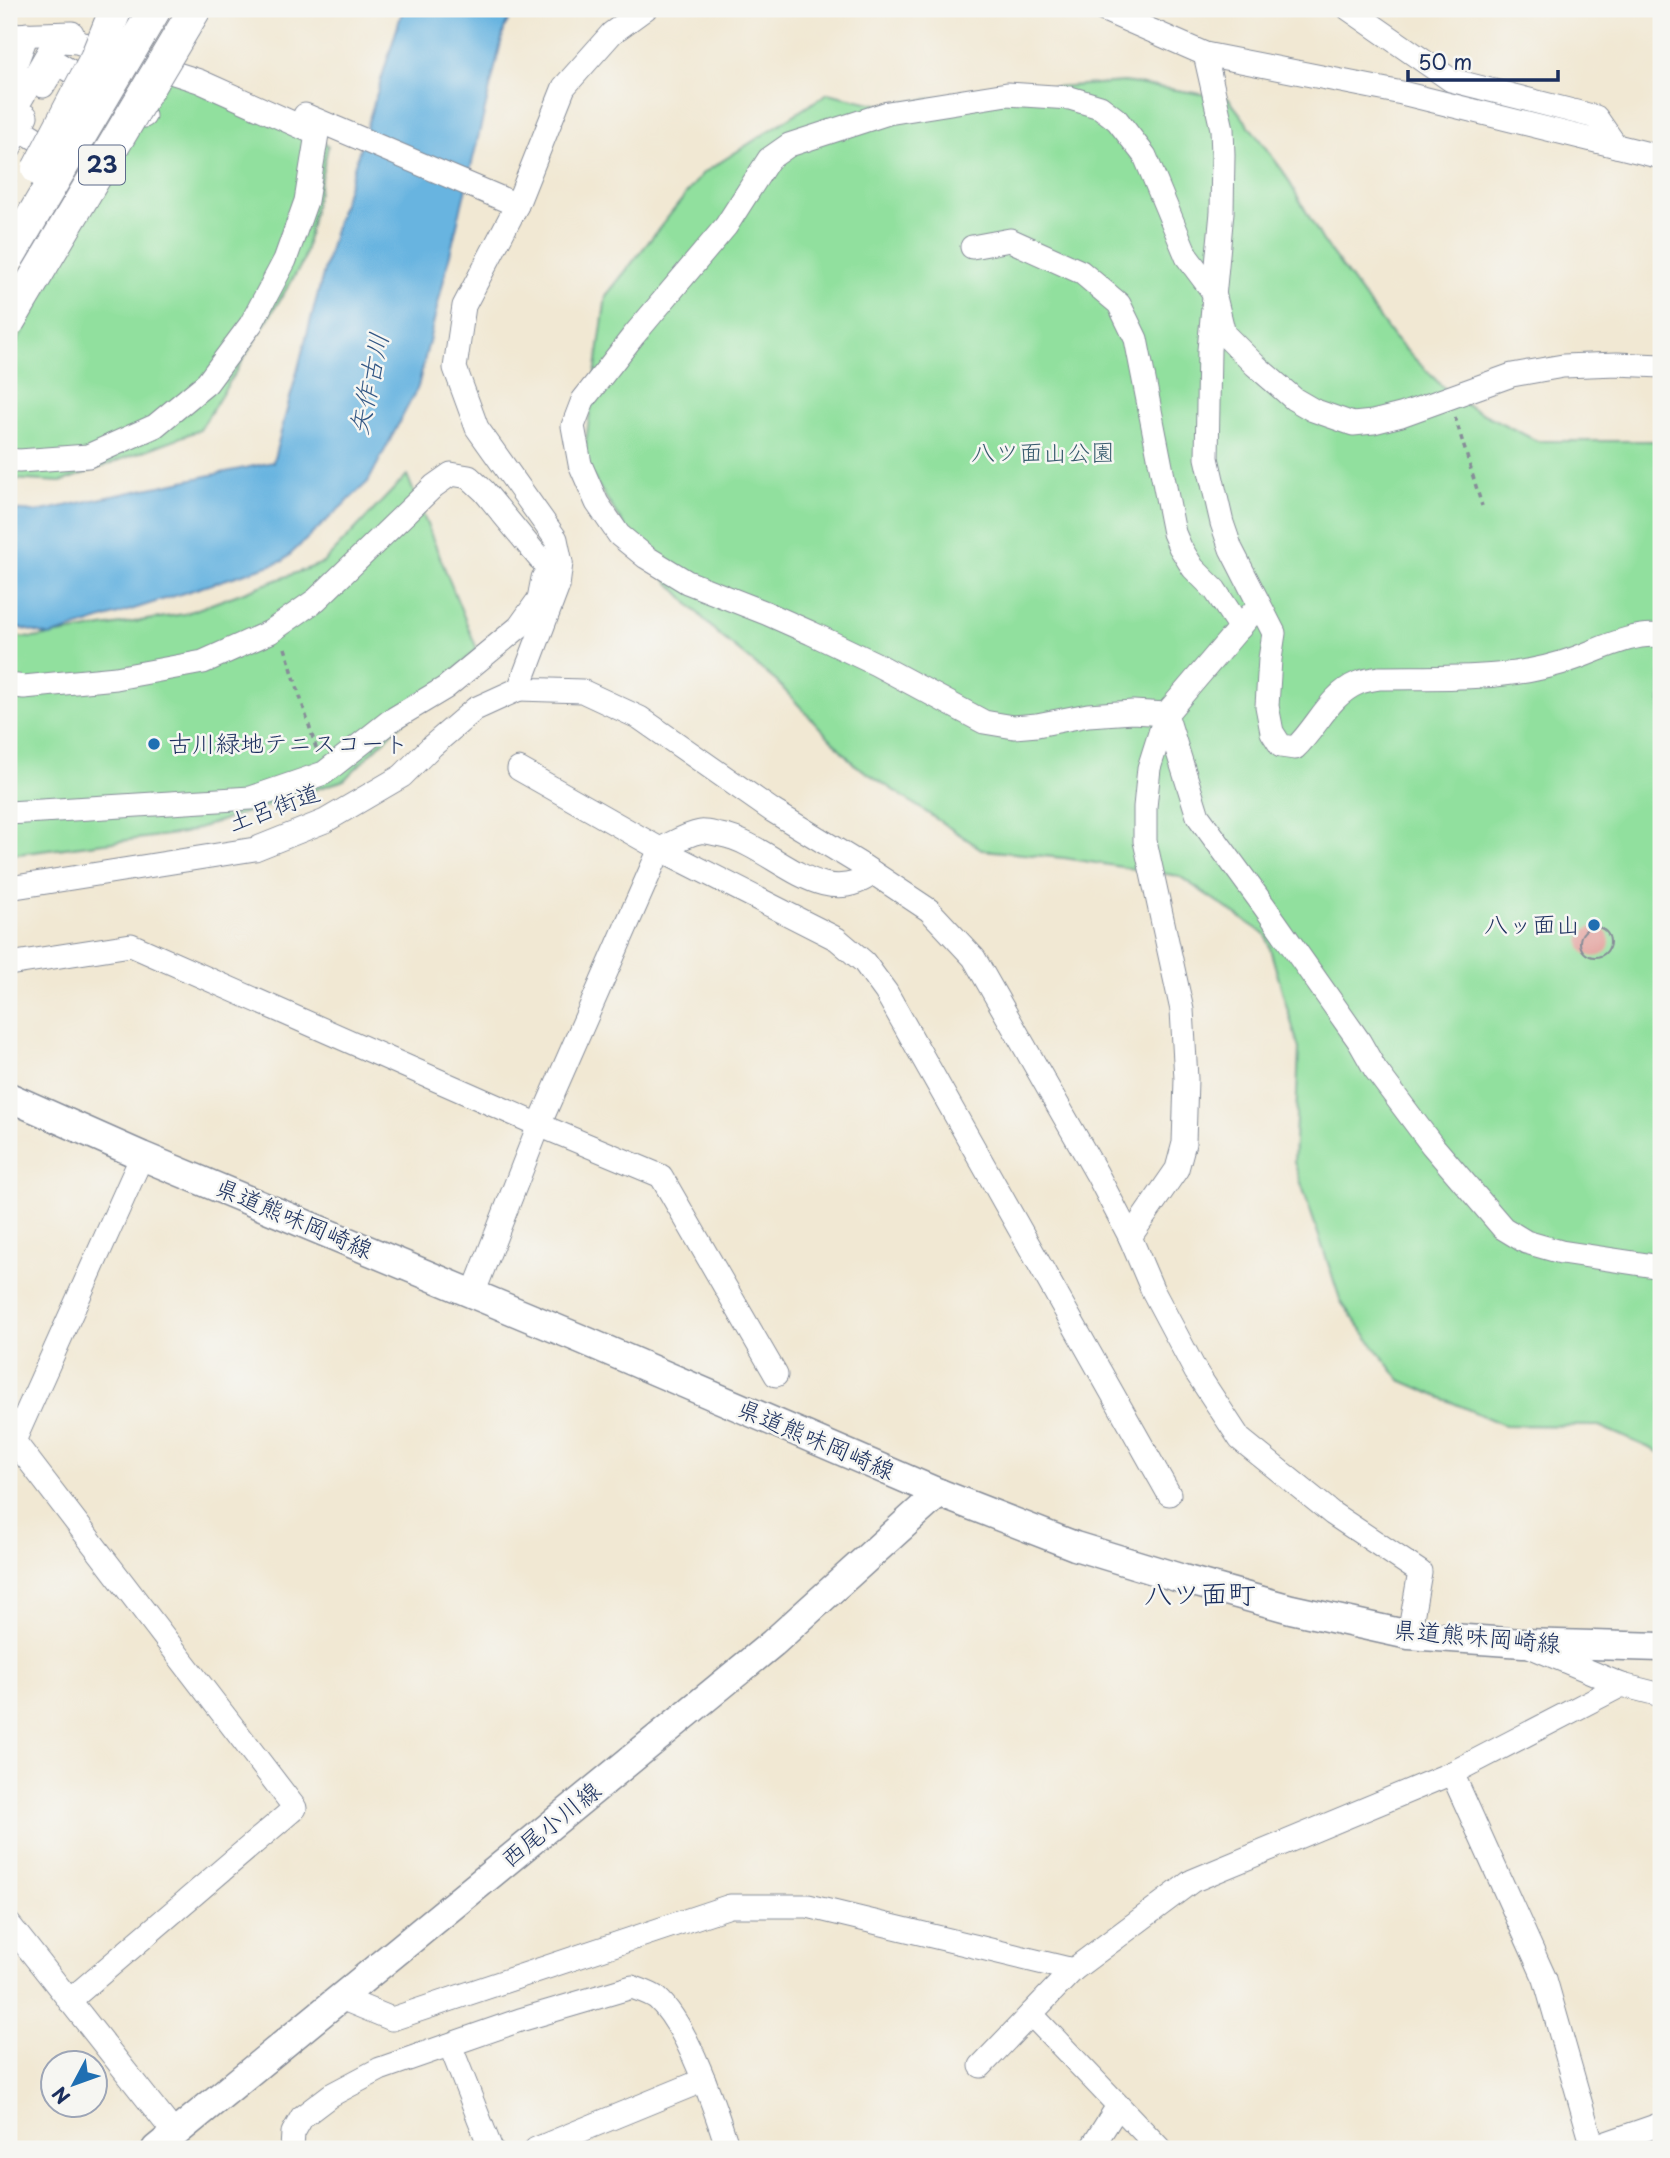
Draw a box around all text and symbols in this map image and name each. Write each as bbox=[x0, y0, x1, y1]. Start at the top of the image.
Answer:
scale bar bbox=[1408, 38, 1558, 82]
text: 50 m bbox=[1418, 45, 1472, 77]
road number: 23 bbox=[79, 146, 125, 184]
water label: 矢作古川 bbox=[338, 329, 397, 439]
park label: 八ツ面山公園 bbox=[971, 433, 1115, 469]
place label: 古川緑地テニスコート bbox=[168, 724, 408, 760]
marker: 古川緑地テニスコート bbox=[146, 736, 162, 752]
street label: 土呂街道 bbox=[222, 773, 325, 839]
place label: 八ッ面山 bbox=[1484, 905, 1580, 941]
marker: 八ッ面山 bbox=[1586, 917, 1602, 933]
street label: 県道熊味岡崎線 bbox=[210, 1168, 379, 1267]
street label: 県道熊味岡崎線 bbox=[732, 1389, 901, 1488]
district label: 八ツ面町 bbox=[1144, 1571, 1256, 1614]
street label: 県道熊味岡崎線 bbox=[1392, 1610, 1562, 1660]
street label: 西尾小川線 bbox=[492, 1772, 608, 1875]
north arrow bbox=[38, 2050, 108, 2120]
text: N bbox=[45, 2081, 76, 2111]

